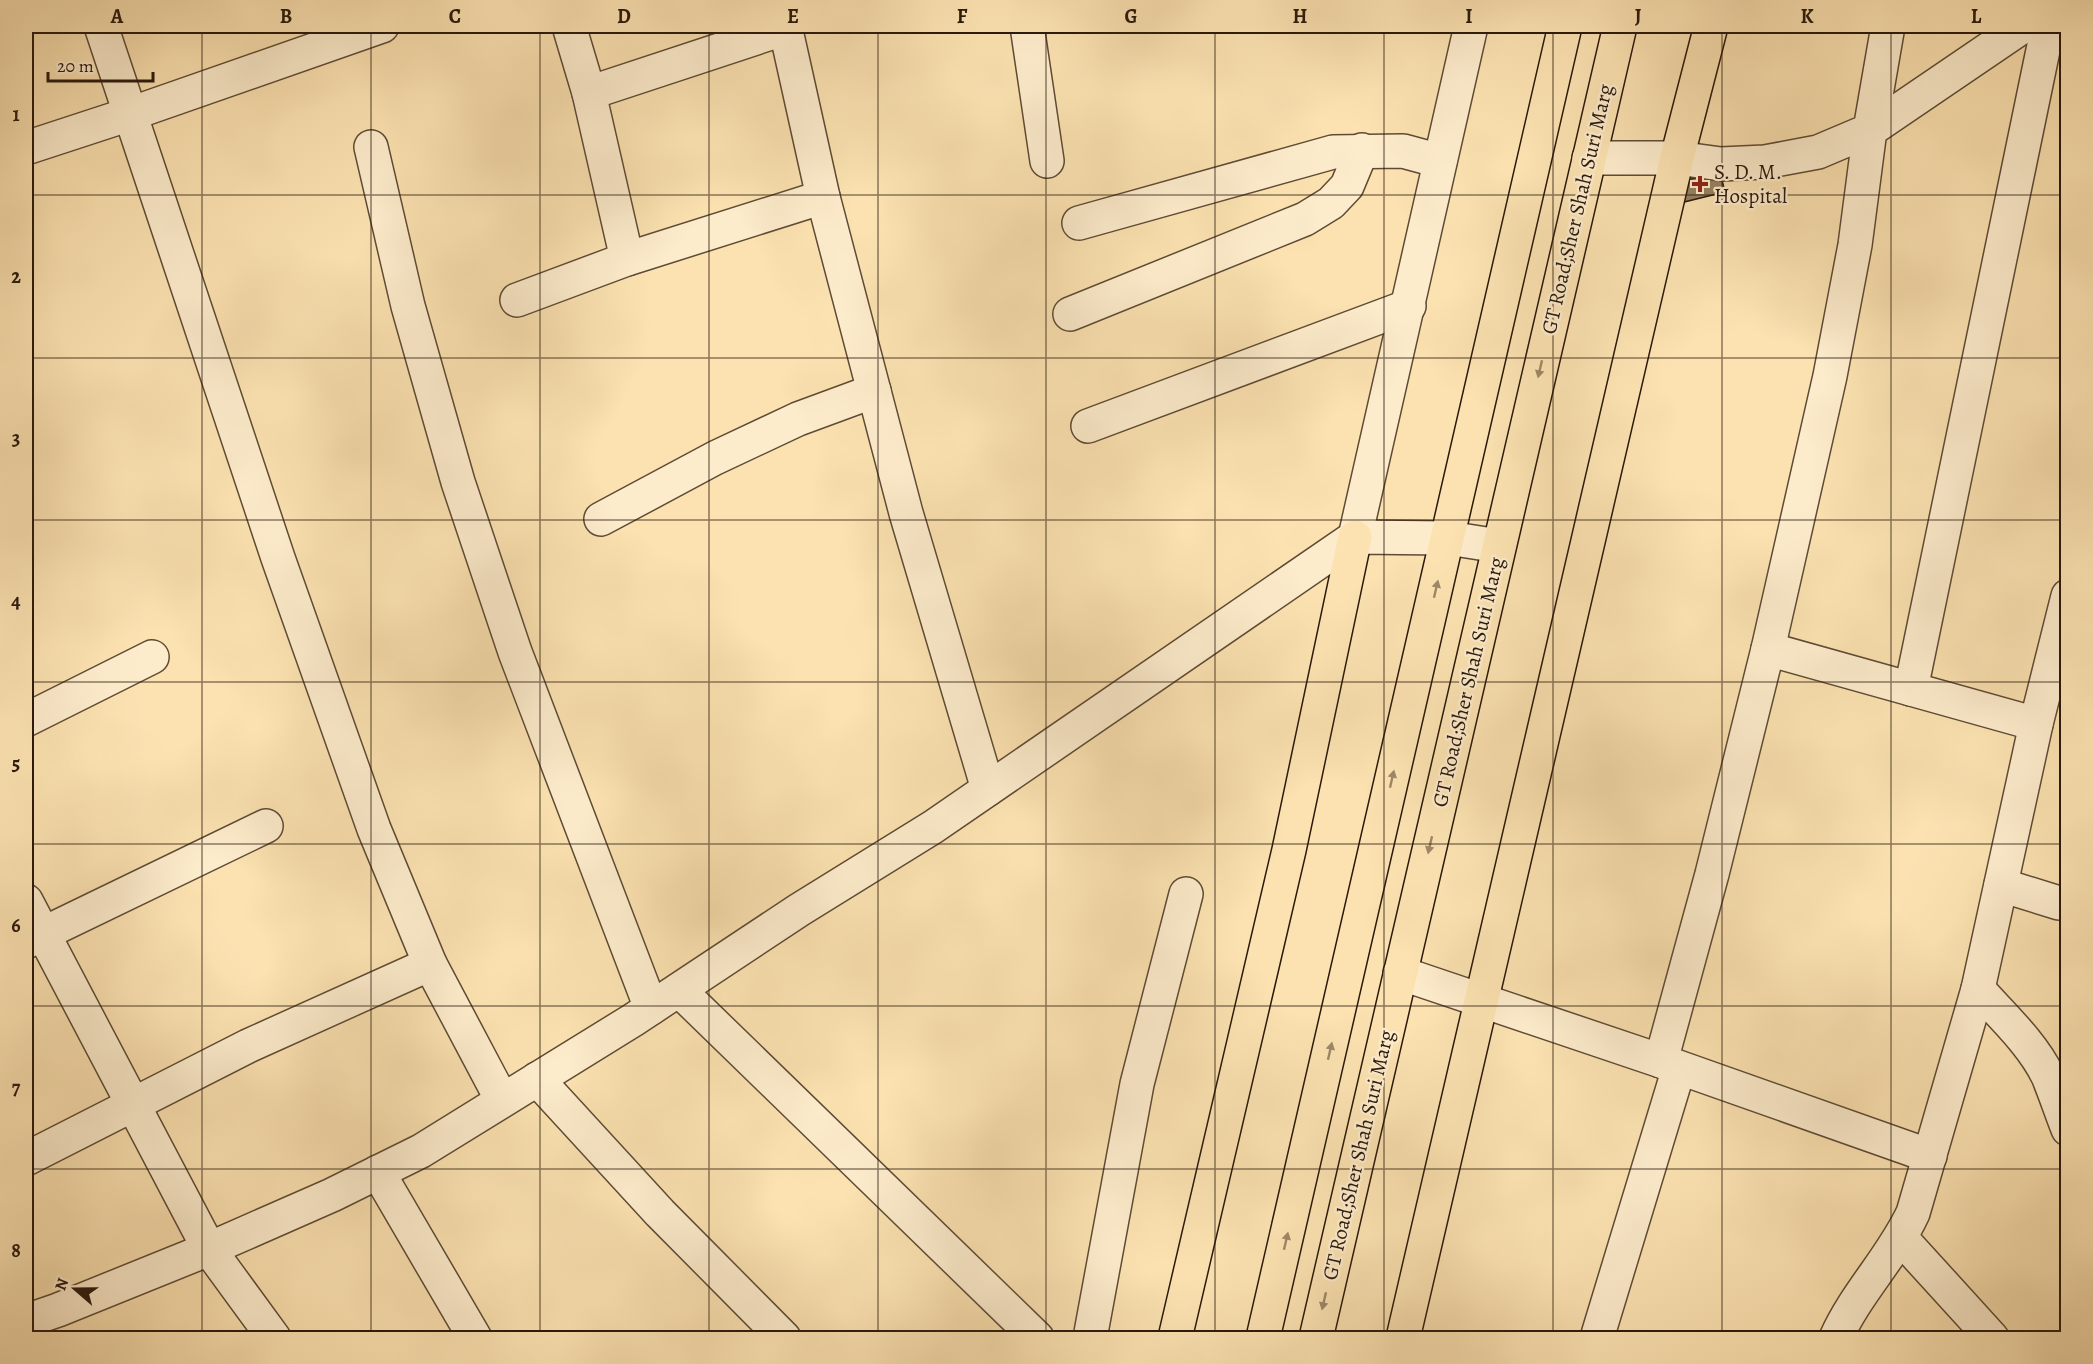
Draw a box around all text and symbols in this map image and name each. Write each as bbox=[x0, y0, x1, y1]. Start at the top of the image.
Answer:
text: A bbox=[110, 3, 124, 30]
text: B bbox=[280, 3, 292, 30]
text: C bbox=[449, 3, 461, 30]
text: D bbox=[617, 3, 631, 30]
text: E bbox=[787, 3, 799, 30]
text: F bbox=[957, 3, 968, 30]
text: G bbox=[1124, 3, 1138, 30]
text: H bbox=[1293, 3, 1308, 30]
text: I bbox=[1465, 3, 1473, 30]
text: J bbox=[1635, 3, 1642, 30]
text: K bbox=[1800, 3, 1814, 30]
text: L bbox=[1971, 3, 1982, 30]
scale bar bbox=[48, 45, 153, 83]
text: 20 m bbox=[57, 54, 94, 78]
street label: GT Road;Sher Shah Suri Marg bbox=[1535, 81, 1620, 337]
text: 1 bbox=[12, 101, 20, 128]
place label: S. D. M. Hospital bbox=[1714, 158, 1787, 210]
marker: S. D. M. Hospital bbox=[1691, 175, 1709, 193]
text: 2 bbox=[11, 263, 21, 290]
one-way arrow bbox=[1535, 360, 1544, 379]
text: 3 bbox=[12, 425, 20, 452]
street label: GT Road;Sher Shah Suri Marg bbox=[1426, 554, 1511, 810]
one-way arrow bbox=[1432, 579, 1441, 598]
text: 4 bbox=[11, 588, 21, 615]
text: 5 bbox=[12, 750, 20, 777]
one-way arrow bbox=[1388, 769, 1398, 788]
one-way arrow bbox=[1425, 836, 1434, 855]
text: 6 bbox=[11, 912, 21, 939]
street label: GT Road;Sher Shah Suri Marg bbox=[1316, 1027, 1401, 1283]
one-way arrow bbox=[1325, 1041, 1335, 1060]
text: 7 bbox=[12, 1074, 21, 1101]
one-way arrow bbox=[1282, 1231, 1291, 1250]
text: 8 bbox=[11, 1237, 21, 1264]
north arrow bbox=[45, 1259, 105, 1319]
text: N bbox=[50, 1275, 74, 1293]
one-way arrow bbox=[1319, 1292, 1329, 1310]

